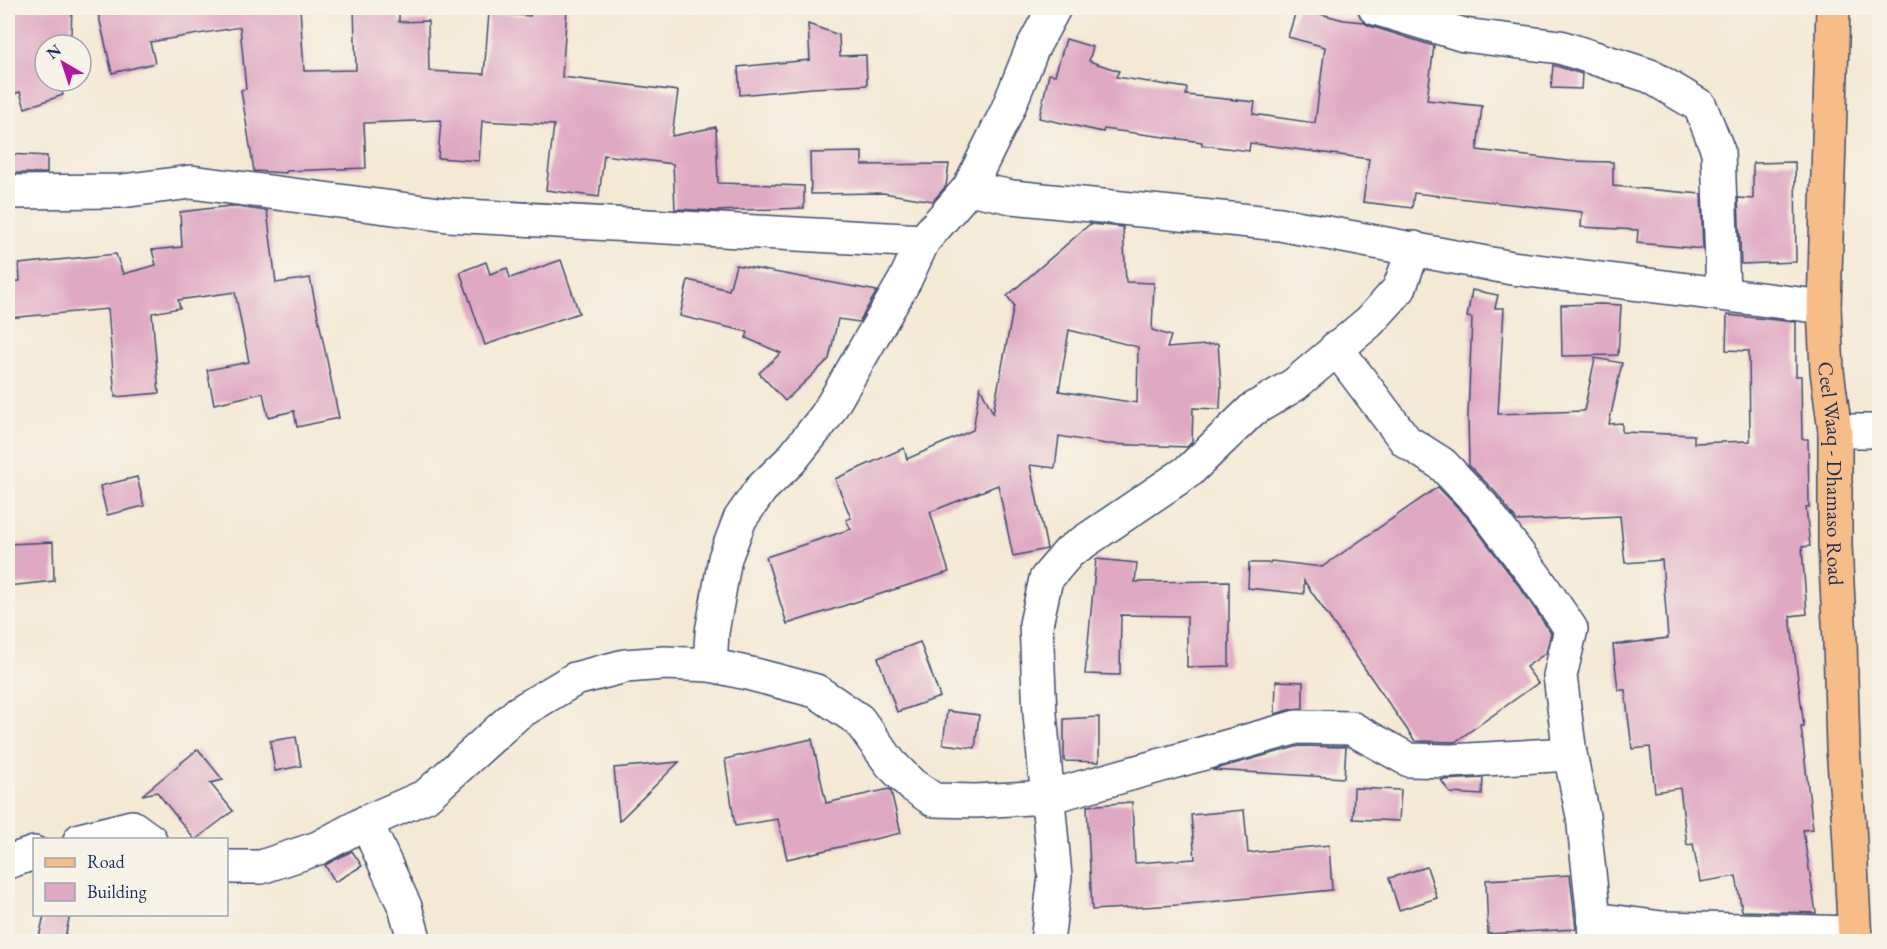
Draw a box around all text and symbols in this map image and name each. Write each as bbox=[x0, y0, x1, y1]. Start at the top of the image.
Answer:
north arrow bbox=[33, 33, 93, 93]
text: N bbox=[42, 39, 66, 64]
street label: Ceel Waaq - Dhamaso Road bbox=[1813, 361, 1851, 587]
legend bbox=[33, 838, 228, 916]
text: Road bbox=[87, 850, 126, 873]
text: Building bbox=[87, 880, 147, 903]

